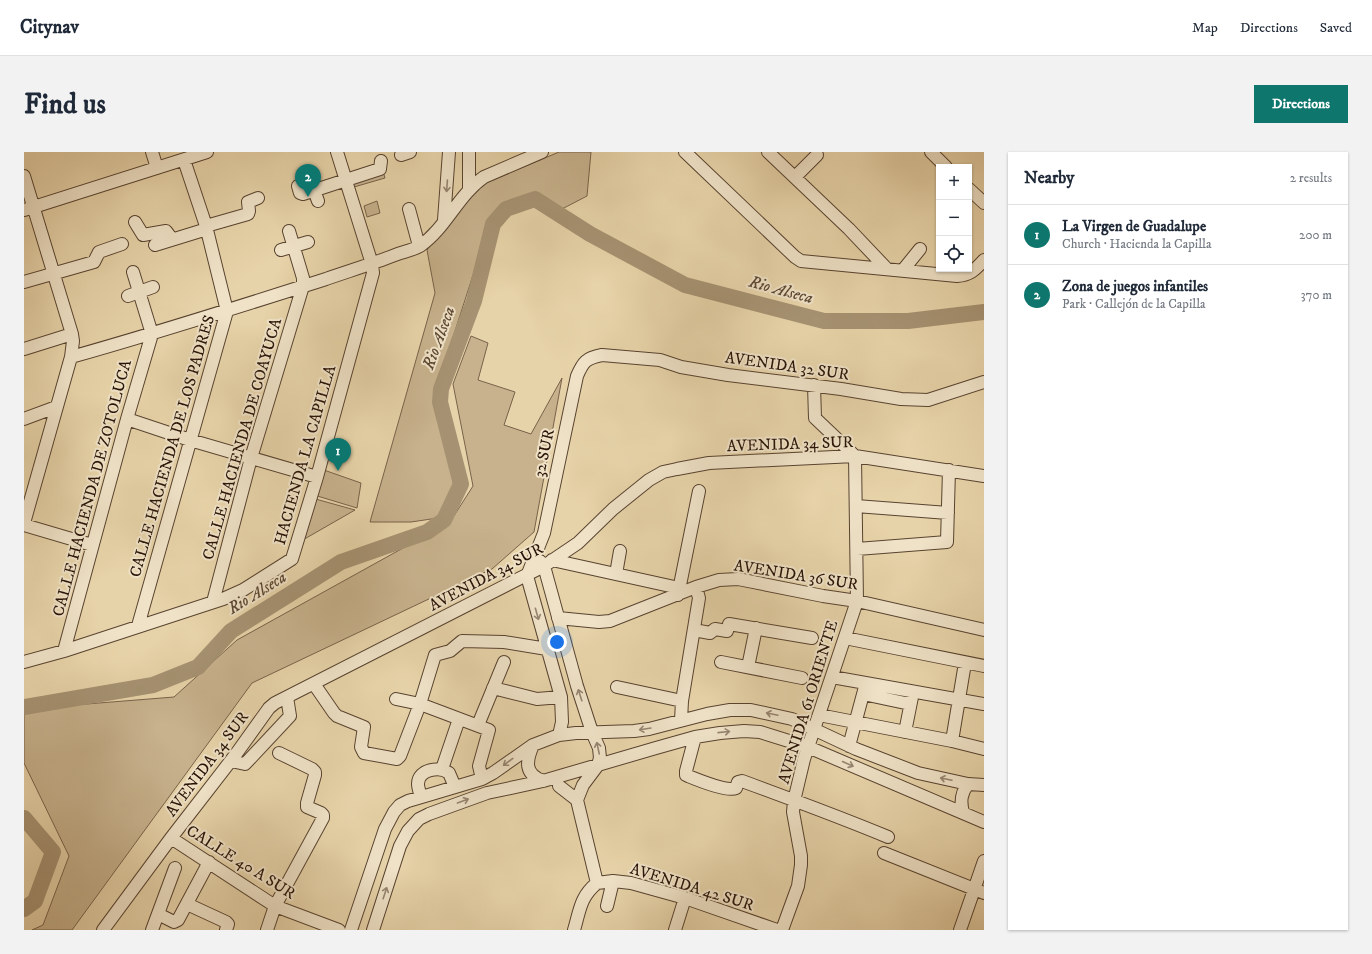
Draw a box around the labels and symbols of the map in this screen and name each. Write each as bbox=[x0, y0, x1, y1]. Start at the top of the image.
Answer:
pin: 2 bbox=[295, 164, 321, 197]
one-way arrow bbox=[443, 179, 450, 192]
water label: Rio Alseca bbox=[746, 271, 815, 309]
water label: Rio Alseca bbox=[417, 304, 461, 373]
street label: CALLE HACIENDA DE LOS PADRES bbox=[125, 313, 219, 579]
street label: CALLE HACIENDA DE COAYUCA bbox=[198, 315, 286, 562]
street label: AVENIDA 32 SUR bbox=[724, 347, 851, 385]
street label: CALLE HACIENDA DE ZOTOLUCA bbox=[48, 357, 136, 619]
street label: HACIENDA LA CAPILLA bbox=[270, 362, 340, 547]
street label: 32 SUR bbox=[529, 427, 559, 479]
street label: AVENIDA 34 SUR bbox=[727, 432, 854, 456]
pin: 1 bbox=[325, 438, 351, 471]
street label: AVENIDA 34 SUR bbox=[426, 538, 547, 615]
street label: AVENIDA 36 SUR bbox=[732, 555, 860, 595]
water label: Rio Alseca bbox=[223, 566, 291, 620]
one-way arrow bbox=[534, 607, 541, 620]
street label: AVENIDA 61 ORIENTE bbox=[774, 618, 842, 786]
your location bbox=[547, 632, 567, 652]
one-way arrow bbox=[575, 690, 583, 702]
street label: AVENIDA 34 SUR bbox=[161, 707, 253, 820]
one-way arrow bbox=[766, 710, 779, 718]
one-way arrow bbox=[639, 725, 652, 733]
one-way arrow bbox=[717, 729, 730, 736]
one-way arrow bbox=[594, 742, 602, 755]
one-way arrow bbox=[503, 758, 514, 766]
one-way arrow bbox=[841, 761, 853, 768]
one-way arrow bbox=[939, 775, 952, 783]
one-way arrow bbox=[457, 797, 469, 805]
street label: CALLE 40 A SUR bbox=[183, 820, 300, 904]
street label: AVENIDA 42 SUR bbox=[628, 859, 757, 915]
one-way arrow bbox=[382, 887, 390, 899]

